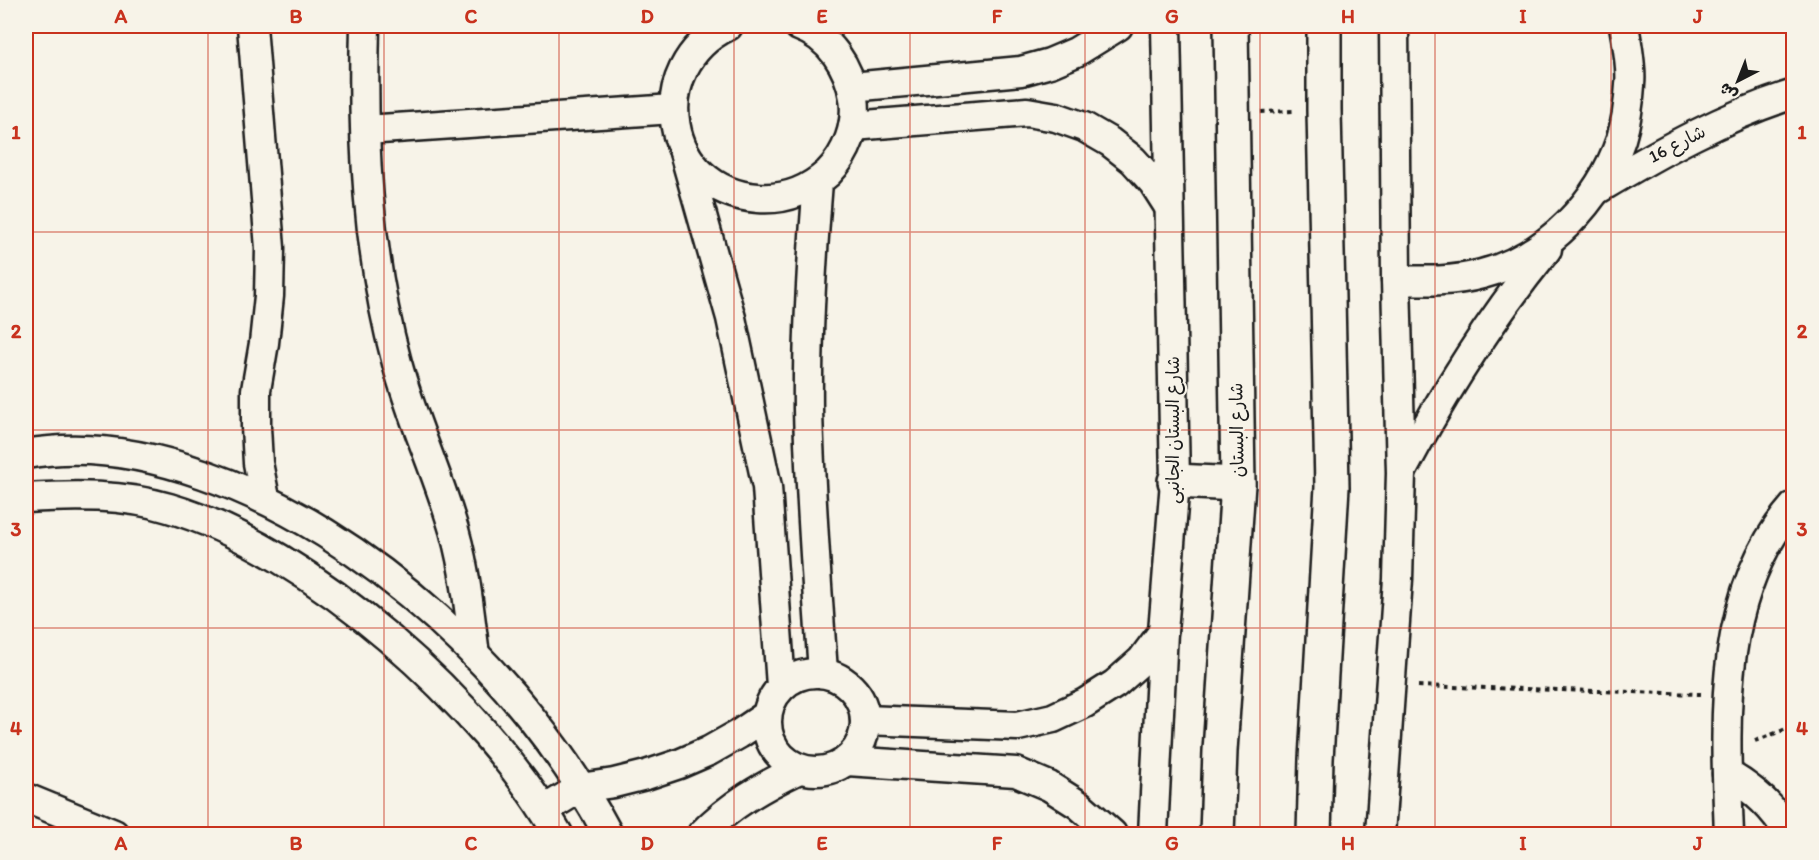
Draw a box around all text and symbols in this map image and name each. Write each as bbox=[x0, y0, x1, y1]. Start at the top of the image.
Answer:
text: A bbox=[114, 4, 128, 28]
text: B bbox=[290, 4, 303, 28]
text: C bbox=[465, 4, 478, 28]
text: D bbox=[640, 4, 654, 28]
text: E bbox=[816, 4, 828, 28]
text: F bbox=[992, 4, 1003, 28]
text: G bbox=[1165, 4, 1179, 28]
text: H bbox=[1341, 4, 1355, 28]
text: I bbox=[1519, 4, 1527, 28]
text: J bbox=[1692, 4, 1703, 28]
north arrow bbox=[1708, 51, 1768, 111]
text: ش bbox=[1715, 79, 1741, 105]
text: 1 bbox=[11, 120, 21, 144]
street label: شارع 16 bbox=[1645, 120, 1710, 169]
text: 1 bbox=[1797, 120, 1807, 144]
text: 2 bbox=[11, 319, 22, 343]
text: 2 bbox=[1797, 319, 1808, 343]
street label: شارع البستان الجانبى bbox=[1162, 356, 1185, 504]
street label: شارع البستان bbox=[1225, 382, 1250, 478]
text: 3 bbox=[11, 517, 22, 541]
text: 3 bbox=[1797, 517, 1808, 541]
text: 4 bbox=[10, 716, 22, 740]
text: 4 bbox=[1796, 716, 1808, 740]
text: A bbox=[114, 831, 128, 855]
text: B bbox=[290, 831, 303, 855]
text: C bbox=[465, 831, 478, 855]
text: D bbox=[640, 831, 654, 855]
text: E bbox=[816, 831, 828, 855]
text: F bbox=[992, 831, 1003, 855]
text: G bbox=[1165, 831, 1179, 855]
text: H bbox=[1341, 831, 1355, 855]
text: I bbox=[1519, 831, 1527, 855]
text: J bbox=[1692, 831, 1703, 855]

